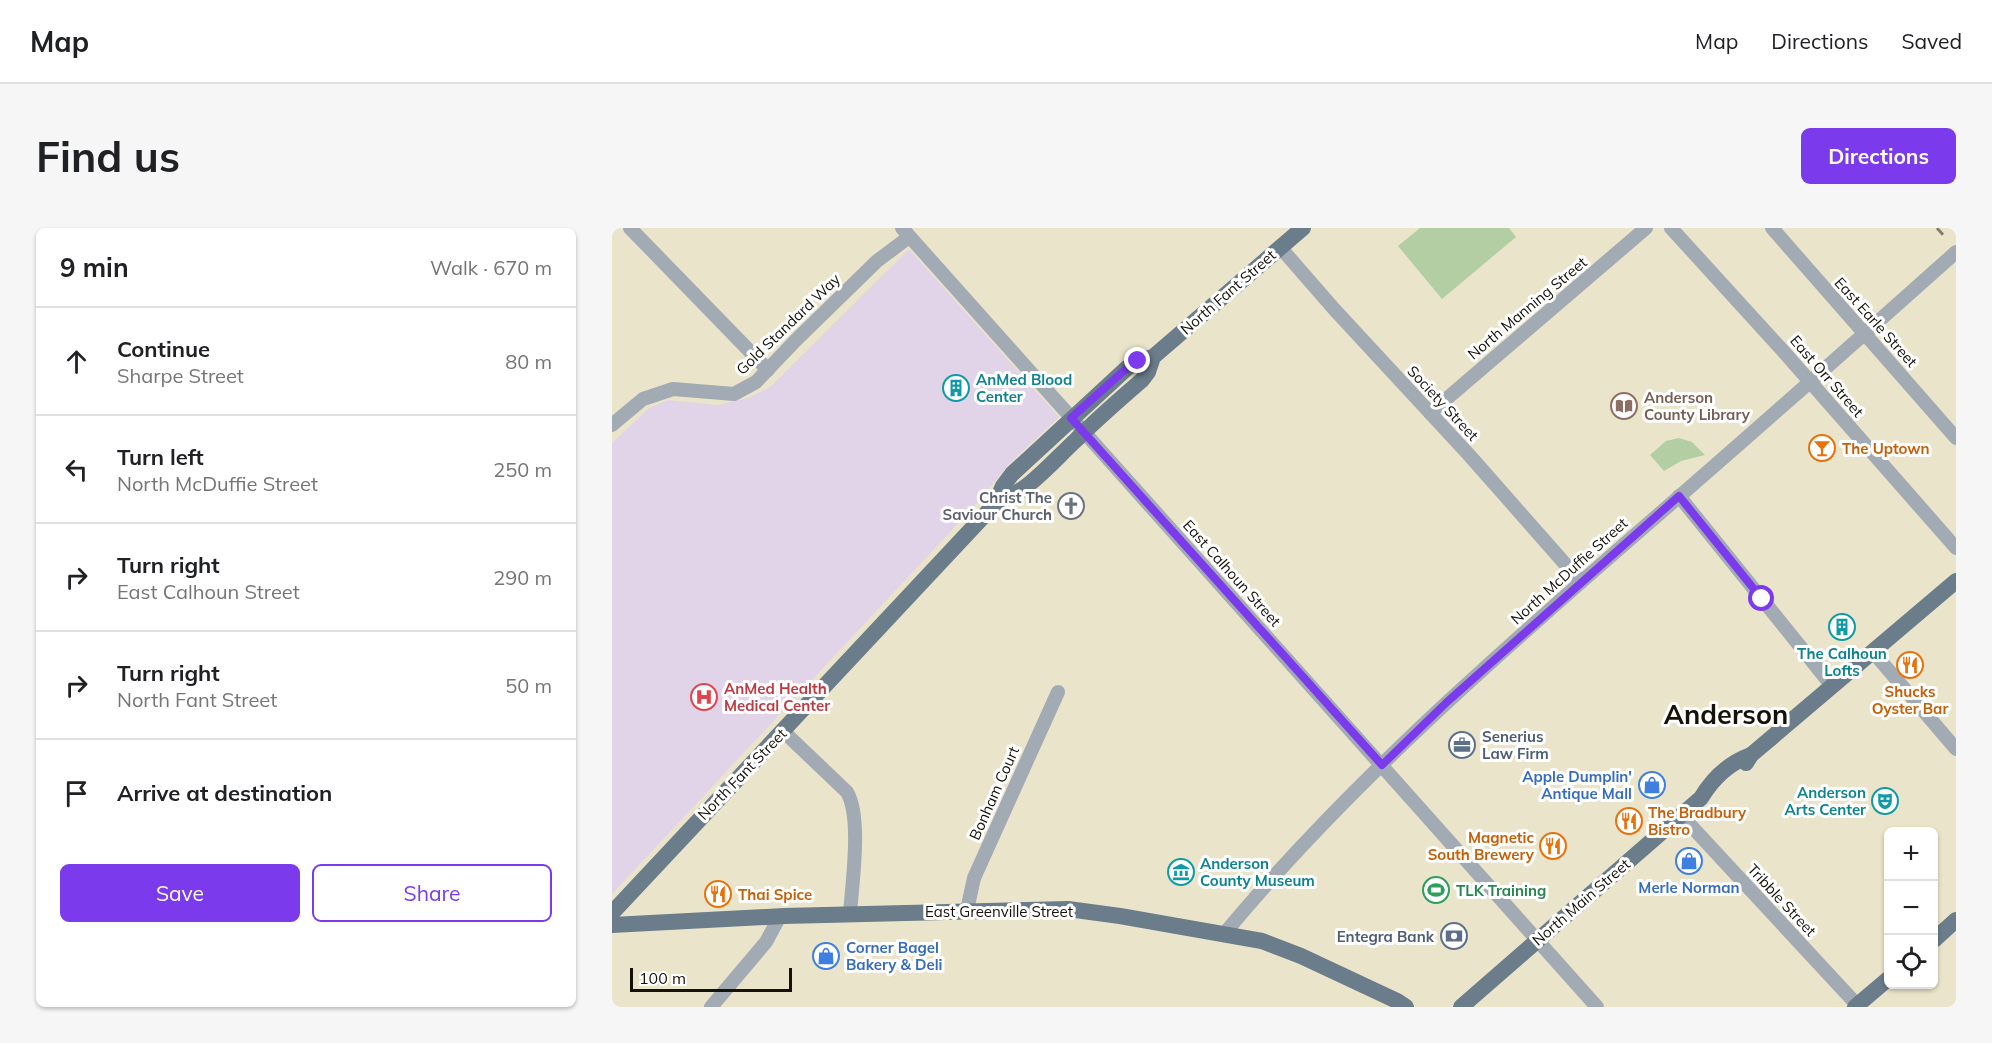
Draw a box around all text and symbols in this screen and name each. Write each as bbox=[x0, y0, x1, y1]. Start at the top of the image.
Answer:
text: Map bbox=[30, 24, 89, 59]
text: Map bbox=[1695, 28, 1738, 54]
text: Directions bbox=[1771, 28, 1868, 54]
text: Saved bbox=[1901, 28, 1962, 54]
button: Directions bbox=[1801, 128, 1956, 184]
text: Find us bbox=[36, 130, 180, 183]
street label: North Fant Street bbox=[1176, 245, 1280, 339]
text: 9 min bbox=[60, 251, 129, 284]
street label: North Manning Street bbox=[1464, 253, 1590, 363]
text: Walk · 670 m bbox=[430, 255, 552, 280]
street label: Gold Standard Way bbox=[732, 269, 844, 379]
street label: East Earle Street bbox=[1831, 273, 1921, 371]
street label: East Orr Street bbox=[1786, 331, 1868, 421]
text: Continue bbox=[117, 335, 210, 363]
icon: ahead bbox=[60, 345, 93, 378]
route end bbox=[1124, 347, 1150, 373]
text: 80 m bbox=[505, 349, 552, 374]
street label: Society Street bbox=[1403, 361, 1483, 445]
text: Sharpe Street bbox=[117, 363, 244, 388]
place label: AnMed Blood Center bbox=[976, 370, 1072, 406]
building icon: AnMed Blood Center bbox=[941, 373, 971, 403]
place label: Anderson County Library bbox=[1644, 388, 1751, 424]
library icon: Anderson County Library bbox=[1609, 391, 1639, 421]
bar icon: The Uptown bbox=[1807, 433, 1837, 463]
place label: The Uptown bbox=[1842, 439, 1930, 458]
text: Turn left bbox=[117, 443, 204, 471]
icon: left bbox=[60, 453, 93, 486]
text: 250 m bbox=[493, 457, 552, 482]
text: North McDuffie Street bbox=[117, 471, 318, 496]
place label: Christ The Saviour Church bbox=[943, 488, 1052, 524]
church icon: Christ The Saviour Church bbox=[1056, 491, 1086, 521]
street label: North McDuffie Street bbox=[1507, 514, 1631, 628]
street label: East Calhoun Street bbox=[1179, 516, 1285, 630]
text: Turn right bbox=[117, 551, 220, 579]
icon: right bbox=[60, 561, 93, 594]
text: 290 m bbox=[493, 565, 552, 590]
text: East Calhoun Street bbox=[117, 579, 300, 604]
route start bbox=[1748, 585, 1774, 611]
building icon: The Calhoun Lofts bbox=[1827, 612, 1857, 642]
place label: The Calhoun Lofts bbox=[1797, 644, 1887, 680]
restaurant icon: Shucks Oyster Bar bbox=[1895, 650, 1925, 680]
text: Turn right bbox=[117, 659, 220, 687]
icon: right bbox=[60, 669, 93, 702]
text: 50 m bbox=[505, 673, 552, 698]
place label: AnMed Health Medical Center bbox=[724, 679, 830, 715]
hospital icon: AnMed Health Medical Center bbox=[689, 682, 719, 712]
place label: Shucks Oyster Bar bbox=[1872, 682, 1948, 718]
text: North Fant Street bbox=[117, 687, 277, 712]
district label: Anderson bbox=[1664, 697, 1788, 731]
street label: North Fant Street bbox=[693, 724, 791, 824]
place label: Senerius Law Firm bbox=[1482, 727, 1549, 763]
office icon: Senerius Law Firm bbox=[1447, 730, 1477, 760]
street label: Bonham Court bbox=[965, 743, 1023, 843]
place label: Apple Dumplin' Antique Mall bbox=[1522, 767, 1632, 803]
shop icon: Apple Dumplin' Antique Mall bbox=[1637, 770, 1667, 800]
icon: arrive bbox=[60, 777, 93, 810]
text: Arrive at destination bbox=[117, 779, 332, 807]
place label: Anderson Arts Center bbox=[1784, 783, 1866, 819]
theatre icon: Anderson Arts Center bbox=[1870, 786, 1900, 816]
place label: The Bradbury Bistro bbox=[1648, 803, 1747, 839]
restaurant icon: The Bradbury Bistro bbox=[1614, 806, 1644, 836]
map controls bbox=[1884, 827, 1938, 989]
button: + bbox=[1884, 827, 1938, 881]
place label: Magnetic South Brewery bbox=[1428, 828, 1535, 864]
restaurant icon: Magnetic South Brewery bbox=[1538, 831, 1568, 861]
shop icon: Merle Norman bbox=[1674, 846, 1704, 876]
place label: Anderson County Museum bbox=[1200, 854, 1315, 890]
street label: North Main Street bbox=[1528, 854, 1634, 950]
museum icon: Anderson County Museum bbox=[1166, 857, 1196, 887]
street label: Tribble Street bbox=[1744, 860, 1820, 940]
button: Save bbox=[60, 864, 300, 922]
button: Share bbox=[312, 864, 552, 922]
sports icon: TLK Training bbox=[1421, 875, 1451, 905]
place label: Merle Norman bbox=[1638, 878, 1740, 897]
restaurant icon: Thai Spice bbox=[703, 879, 733, 909]
place label: TLK Training bbox=[1456, 881, 1546, 900]
button: − bbox=[1884, 881, 1938, 935]
place label: Thai Spice bbox=[738, 885, 812, 904]
street label: East Greenville Street bbox=[925, 902, 1073, 921]
bank icon: Entegra Bank bbox=[1439, 921, 1469, 951]
place label: Entegra Bank bbox=[1337, 927, 1435, 946]
button: locate bbox=[1884, 935, 1938, 989]
place label: Corner Bagel Bakery & Deli bbox=[846, 938, 943, 974]
shop icon: Corner Bagel Bakery & Deli bbox=[811, 941, 841, 971]
scale bar bbox=[630, 965, 792, 992]
text: 100 m bbox=[639, 968, 686, 988]

